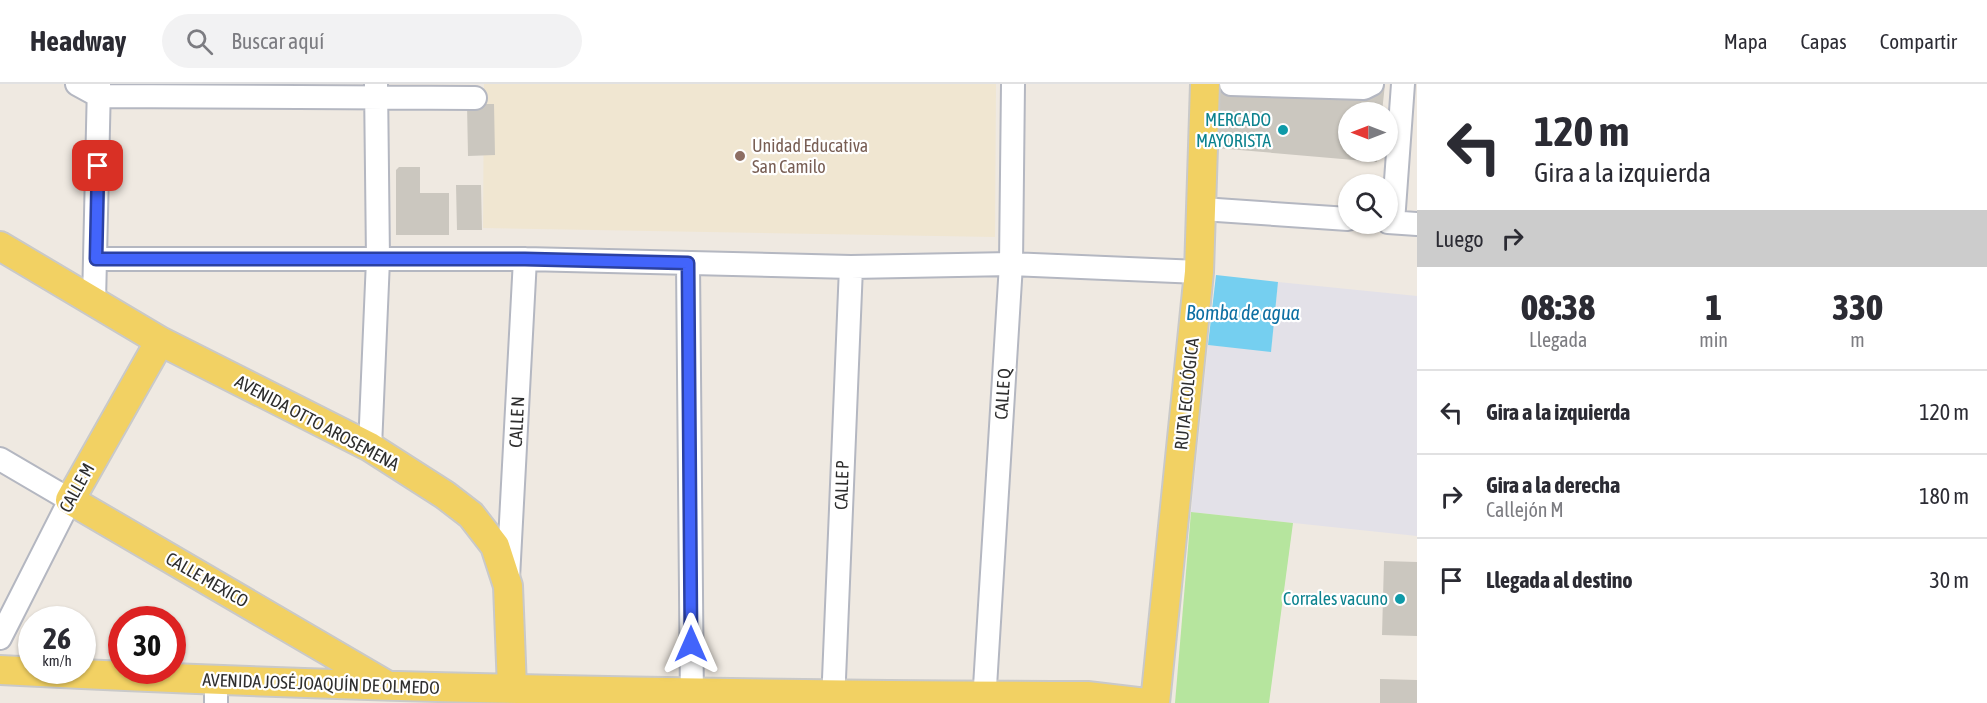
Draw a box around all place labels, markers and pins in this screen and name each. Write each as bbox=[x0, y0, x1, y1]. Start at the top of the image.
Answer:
place label: MERCADO MAYORISTA bbox=[1196, 109, 1271, 151]
marker: MERCADO MAYORISTA bbox=[1276, 123, 1290, 137]
place label: Unidad Educativa San Camilo bbox=[752, 135, 868, 177]
pin bbox=[72, 140, 123, 191]
marker: Unidad Educativa San Camilo bbox=[733, 149, 747, 163]
place label: Corrales vacuno bbox=[1283, 588, 1388, 609]
marker: Corrales vacuno bbox=[1393, 592, 1407, 606]

